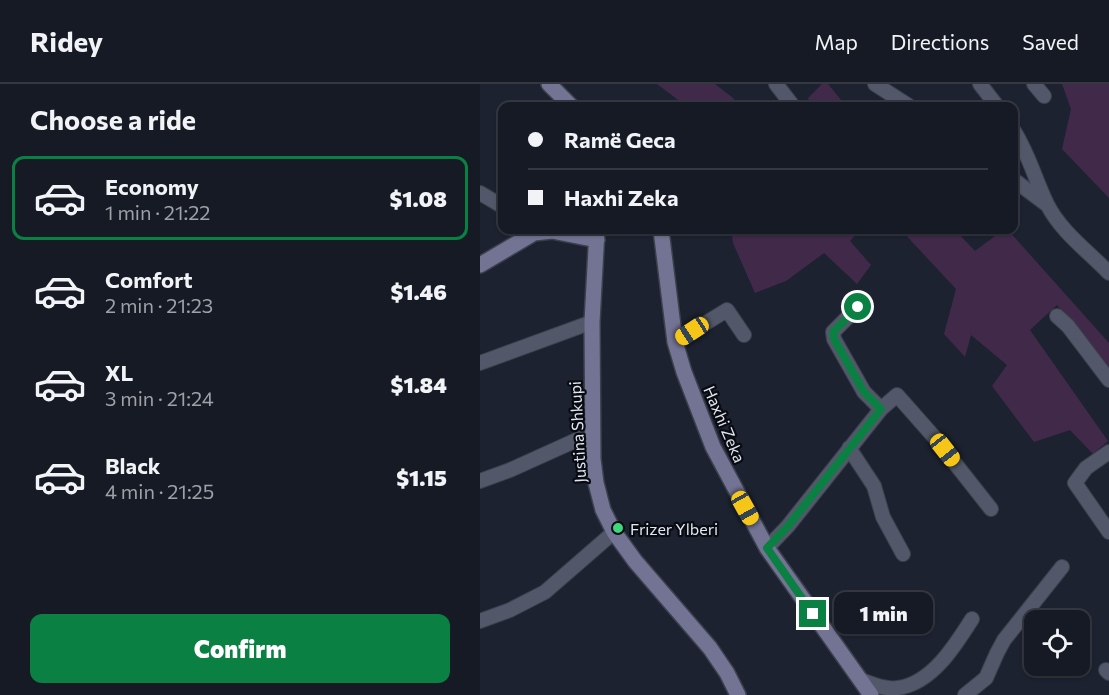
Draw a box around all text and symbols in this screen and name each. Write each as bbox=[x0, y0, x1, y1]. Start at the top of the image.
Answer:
text: Ridey bbox=[30, 24, 103, 58]
text: Map bbox=[815, 29, 858, 54]
text: Directions bbox=[891, 29, 989, 54]
text: Saved bbox=[1022, 29, 1079, 54]
text: Choose a ride bbox=[30, 103, 196, 136]
text: Ramë Geca bbox=[564, 126, 676, 153]
icon: car bbox=[33, 171, 87, 225]
text: Economy bbox=[105, 173, 199, 200]
text: Haxhi Zeka bbox=[564, 184, 679, 211]
text: $1.08 bbox=[390, 185, 447, 212]
text: 1 min · 21:22 bbox=[105, 200, 210, 224]
icon: car bbox=[33, 264, 87, 318]
text: Comfort bbox=[105, 266, 193, 293]
text: $1.46 bbox=[390, 278, 447, 305]
text: 2 min · 21:23 bbox=[105, 293, 213, 317]
route start bbox=[844, 293, 871, 320]
car bbox=[672, 314, 712, 348]
icon: car bbox=[33, 357, 87, 411]
text: XL bbox=[105, 359, 133, 386]
text: $1.84 bbox=[391, 371, 447, 398]
street label: Justina Shkupi bbox=[565, 381, 589, 483]
street label: Haxhi Zeka bbox=[700, 383, 750, 465]
text: 3 min · 21:24 bbox=[105, 386, 214, 410]
car bbox=[927, 430, 963, 470]
icon: car bbox=[33, 450, 87, 504]
text: Black bbox=[105, 452, 160, 479]
text: $1.15 bbox=[396, 464, 447, 491]
text: 4 min · 21:25 bbox=[105, 479, 214, 503]
car bbox=[728, 488, 762, 528]
place label: Frizer Ylberi bbox=[630, 519, 718, 538]
marker: Frizer Ylberi bbox=[611, 521, 625, 535]
callout: 1 min bbox=[834, 593, 933, 635]
route end bbox=[799, 600, 826, 627]
text: 1 min bbox=[859, 601, 908, 625]
map controls bbox=[1024, 610, 1090, 676]
button: locate bbox=[1024, 610, 1090, 676]
button: Confirm bbox=[30, 614, 450, 683]

